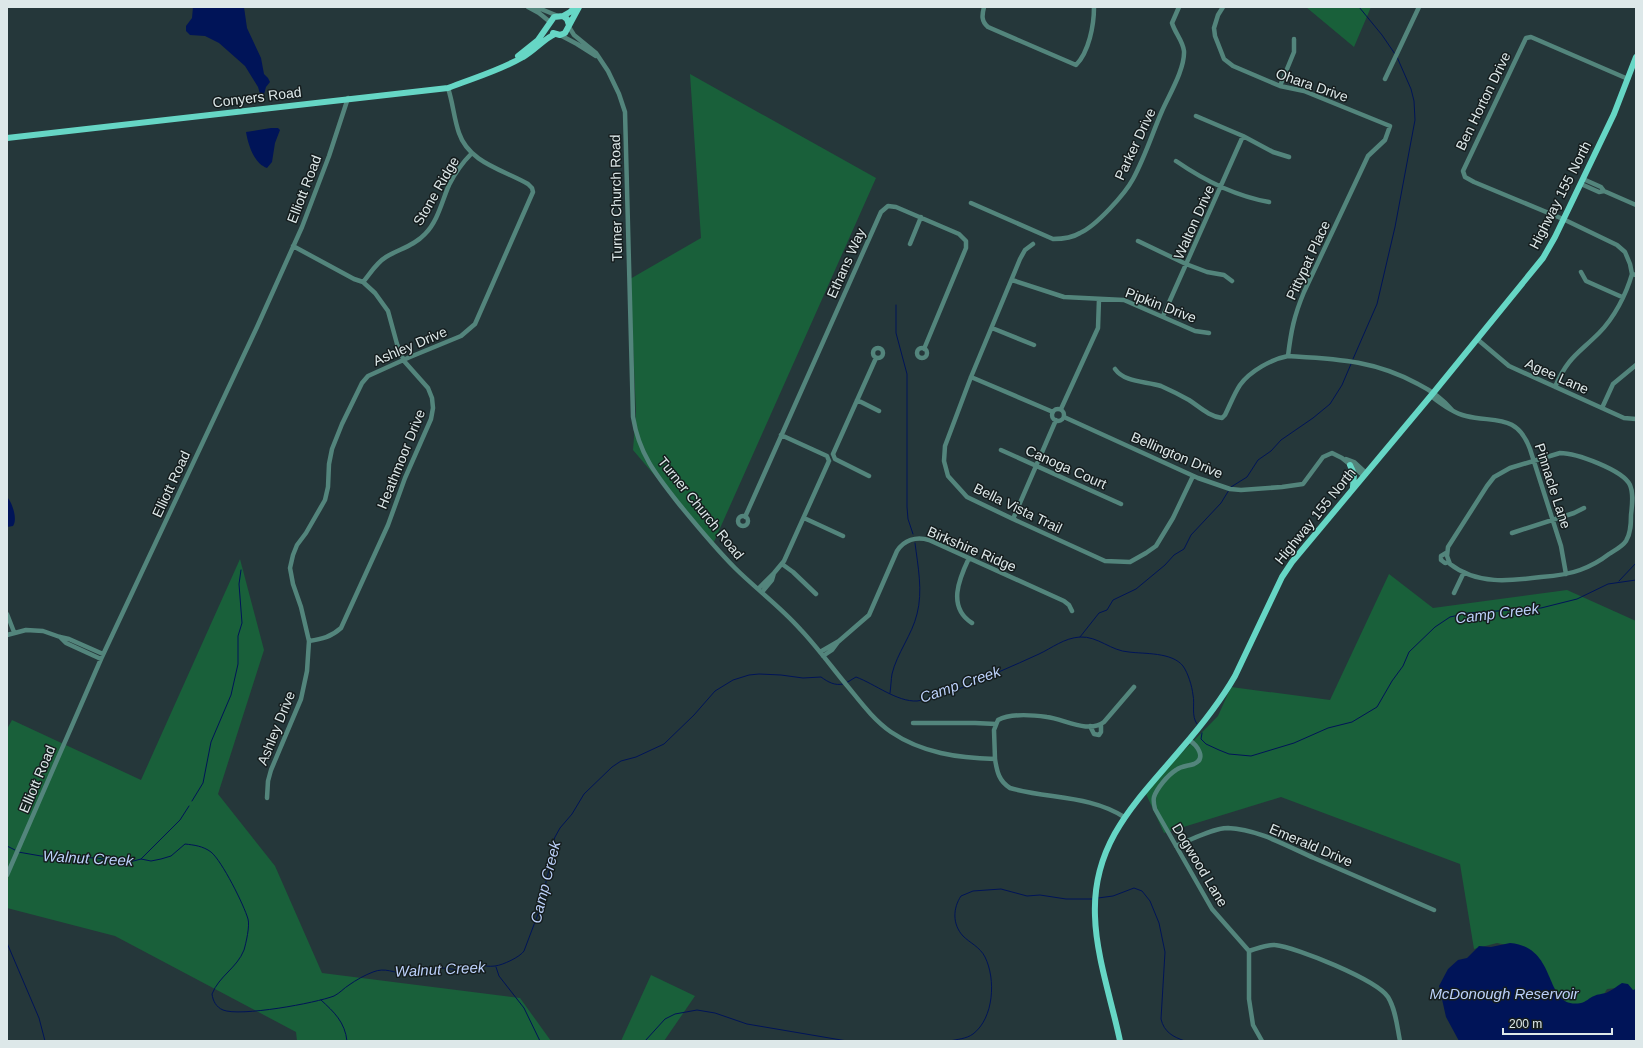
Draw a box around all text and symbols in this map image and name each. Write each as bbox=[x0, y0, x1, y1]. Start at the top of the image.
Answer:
street label: Ben Horton Drive bbox=[1452, 49, 1514, 153]
street label: Ohara Drive bbox=[1274, 65, 1350, 105]
street label: Conyers Road bbox=[212, 84, 302, 110]
street label: Parker Drive bbox=[1111, 105, 1159, 183]
street label: Turner Church Road bbox=[607, 134, 625, 262]
street label: Highway 155 North bbox=[1526, 138, 1594, 252]
street label: Elliott Road bbox=[284, 153, 324, 225]
street label: Stone Ridge bbox=[410, 153, 462, 228]
street label: Walton Drive bbox=[1170, 182, 1218, 262]
street label: Pittypat Place bbox=[1283, 218, 1333, 302]
street label: Ethans Way bbox=[823, 226, 869, 300]
street label: Pipkin Drive bbox=[1123, 284, 1199, 326]
street label: Ashley Drive bbox=[371, 323, 449, 369]
street label: Agee Lane bbox=[1523, 355, 1591, 397]
street label: Heathmoor Drive bbox=[374, 407, 428, 511]
street label: Bellington Drive bbox=[1129, 428, 1225, 482]
street label: Pinnacle Lane bbox=[1532, 441, 1574, 531]
street label: Canoga Court bbox=[1023, 442, 1109, 492]
street label: Elliott Road bbox=[149, 448, 193, 520]
street label: Turner Church Road bbox=[655, 454, 747, 562]
street label: Highway 155 North bbox=[1271, 465, 1359, 567]
street label: Bella Vista Trail bbox=[971, 480, 1065, 536]
street label: Birkshire Ridge bbox=[925, 523, 1019, 575]
water label: Camp Creek bbox=[1454, 599, 1541, 627]
water label: Camp Creek bbox=[917, 662, 1004, 706]
street label: Ashley Drive bbox=[254, 688, 298, 767]
street label: Elliott Road bbox=[16, 743, 58, 815]
street label: Emerald Drive bbox=[1267, 820, 1355, 870]
street label: Dogwood Lane bbox=[1169, 821, 1231, 910]
water label: Camp Creek bbox=[527, 838, 564, 925]
water label: Walnut Creek bbox=[42, 847, 135, 869]
water label: Walnut Creek bbox=[394, 958, 487, 980]
water label: McDonough Reservoir bbox=[1429, 985, 1580, 1002]
scale bar bbox=[1503, 1010, 1612, 1036]
text: 200 m bbox=[1509, 1017, 1542, 1031]

